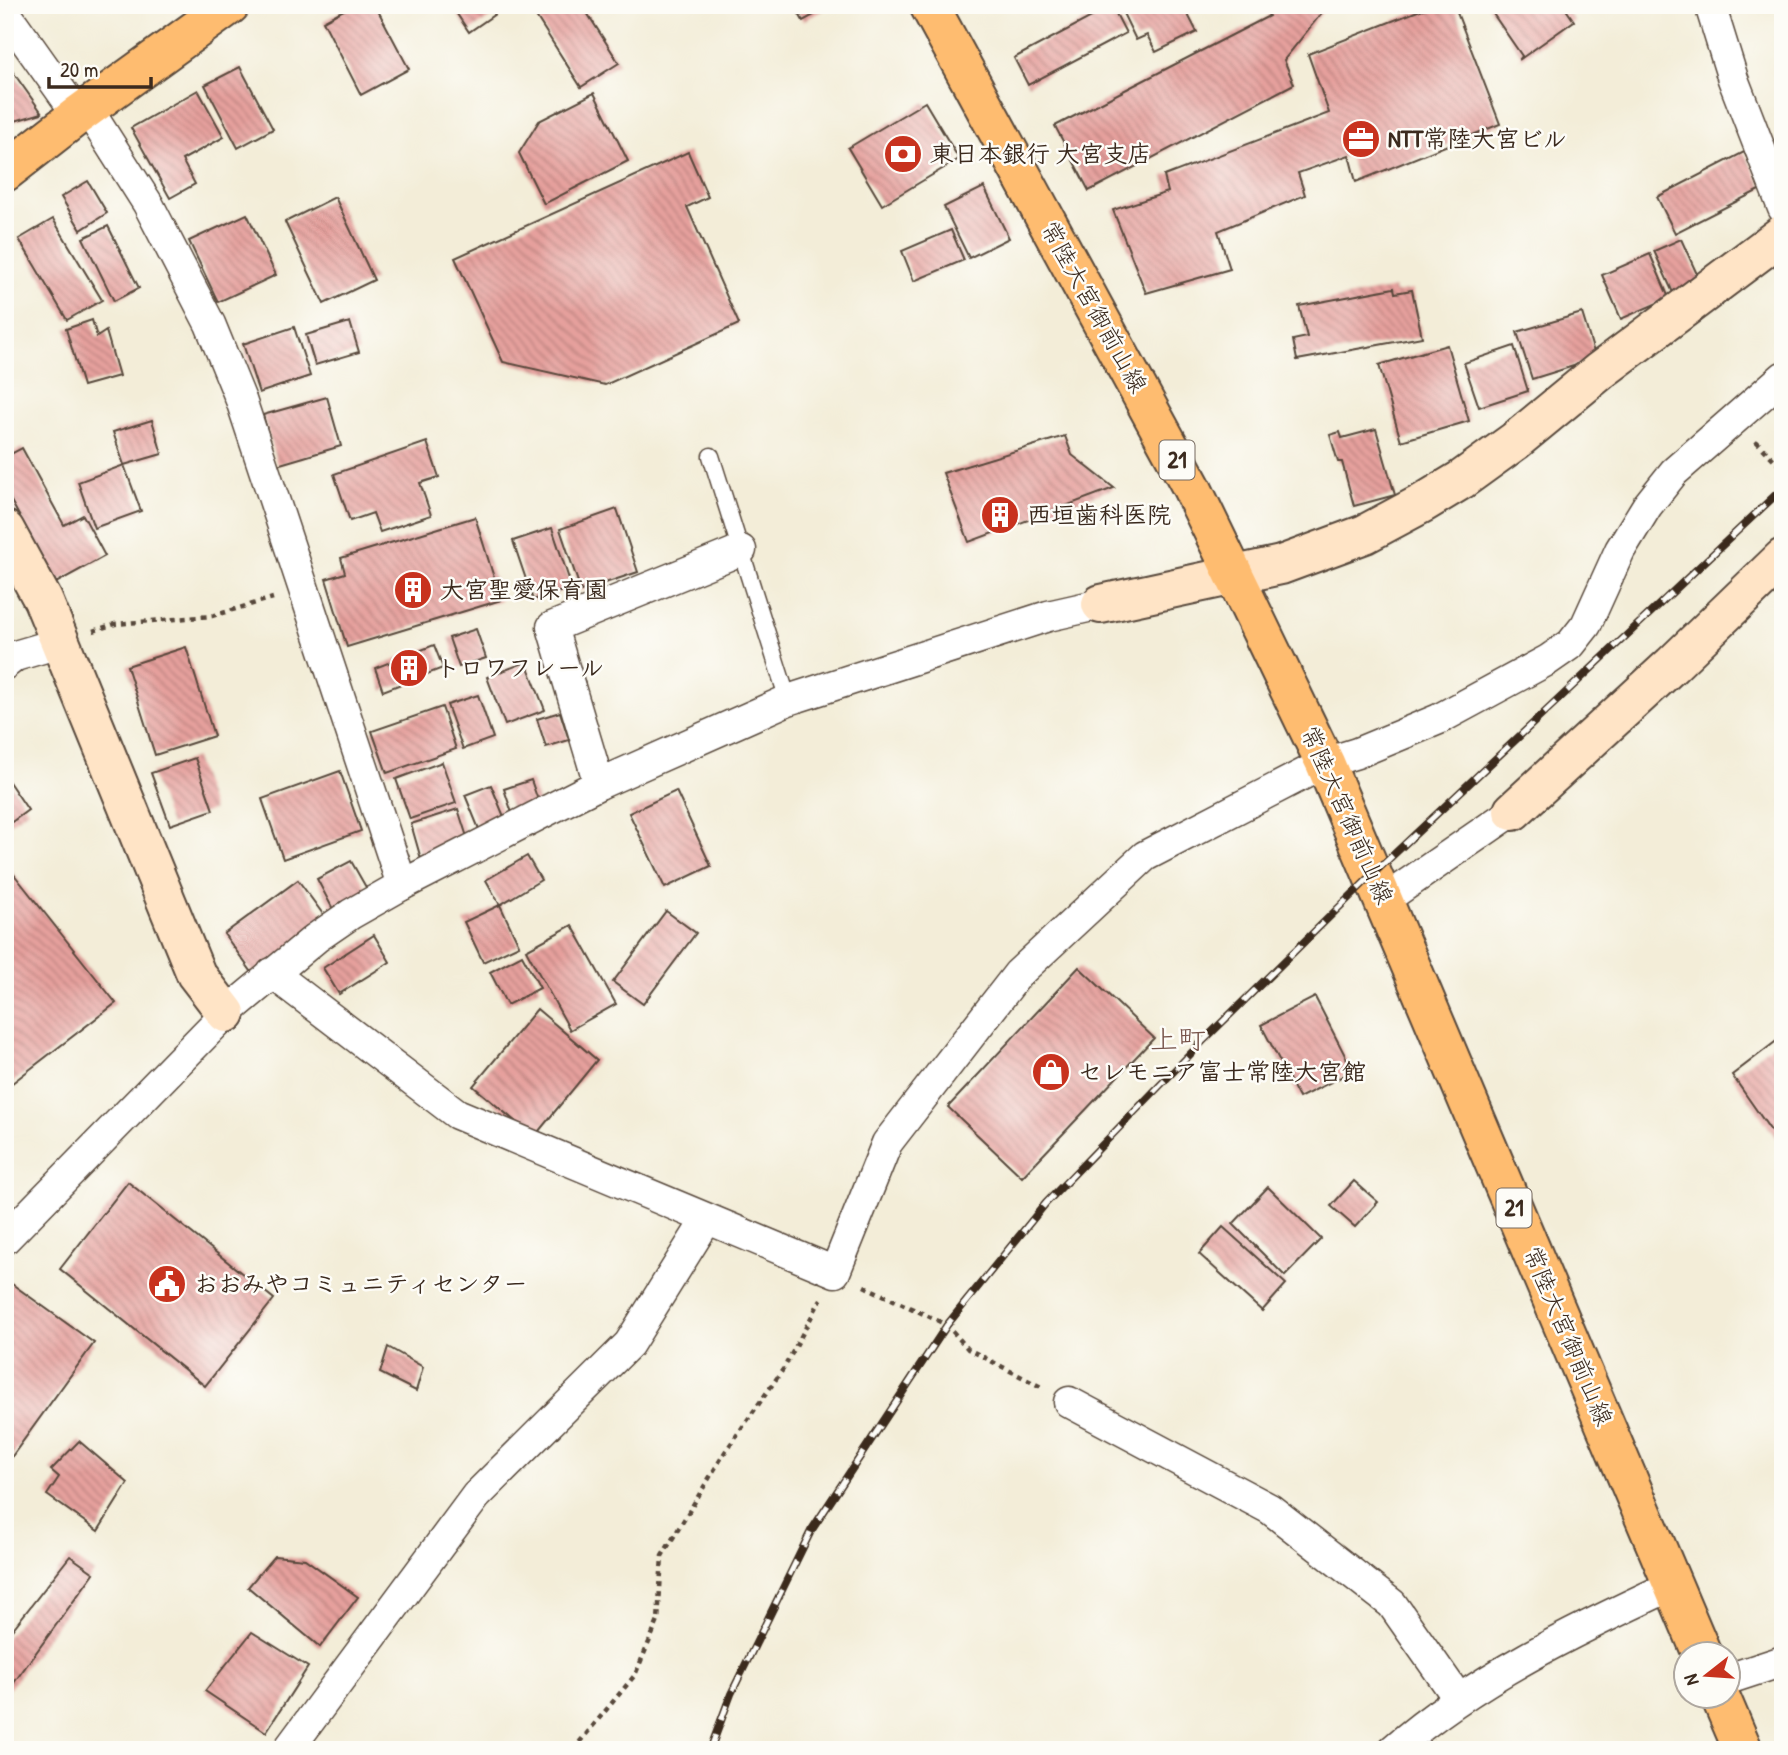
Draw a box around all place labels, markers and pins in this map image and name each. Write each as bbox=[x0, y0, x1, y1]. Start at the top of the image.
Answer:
office icon: NTT常陸大宮ビル bbox=[1340, 118, 1382, 160]
place label: NTT常陸大宮ビル bbox=[1388, 122, 1567, 154]
bank icon: 東日本銀行 大宮支店 bbox=[882, 133, 924, 175]
place label: 東日本銀行 大宮支店 bbox=[930, 137, 1152, 169]
building icon: 西垣歯科医院 bbox=[979, 494, 1021, 536]
place label: 西垣歯科医院 bbox=[1027, 498, 1171, 530]
building icon: 大宮聖愛保育園 bbox=[392, 569, 434, 611]
place label: 大宮聖愛保育園 bbox=[440, 573, 608, 605]
building icon: トロワフレール bbox=[388, 647, 430, 689]
place label: トロワフレール bbox=[436, 651, 604, 683]
shop icon: セレモニア富士常陸大宮館 bbox=[1030, 1051, 1072, 1093]
place label: セレモニア富士常陸大宮館 bbox=[1078, 1055, 1366, 1087]
public building icon: おおみやコミュニティセンター bbox=[146, 1263, 188, 1305]
place label: おおみやコミュニティセンター bbox=[194, 1267, 528, 1299]

